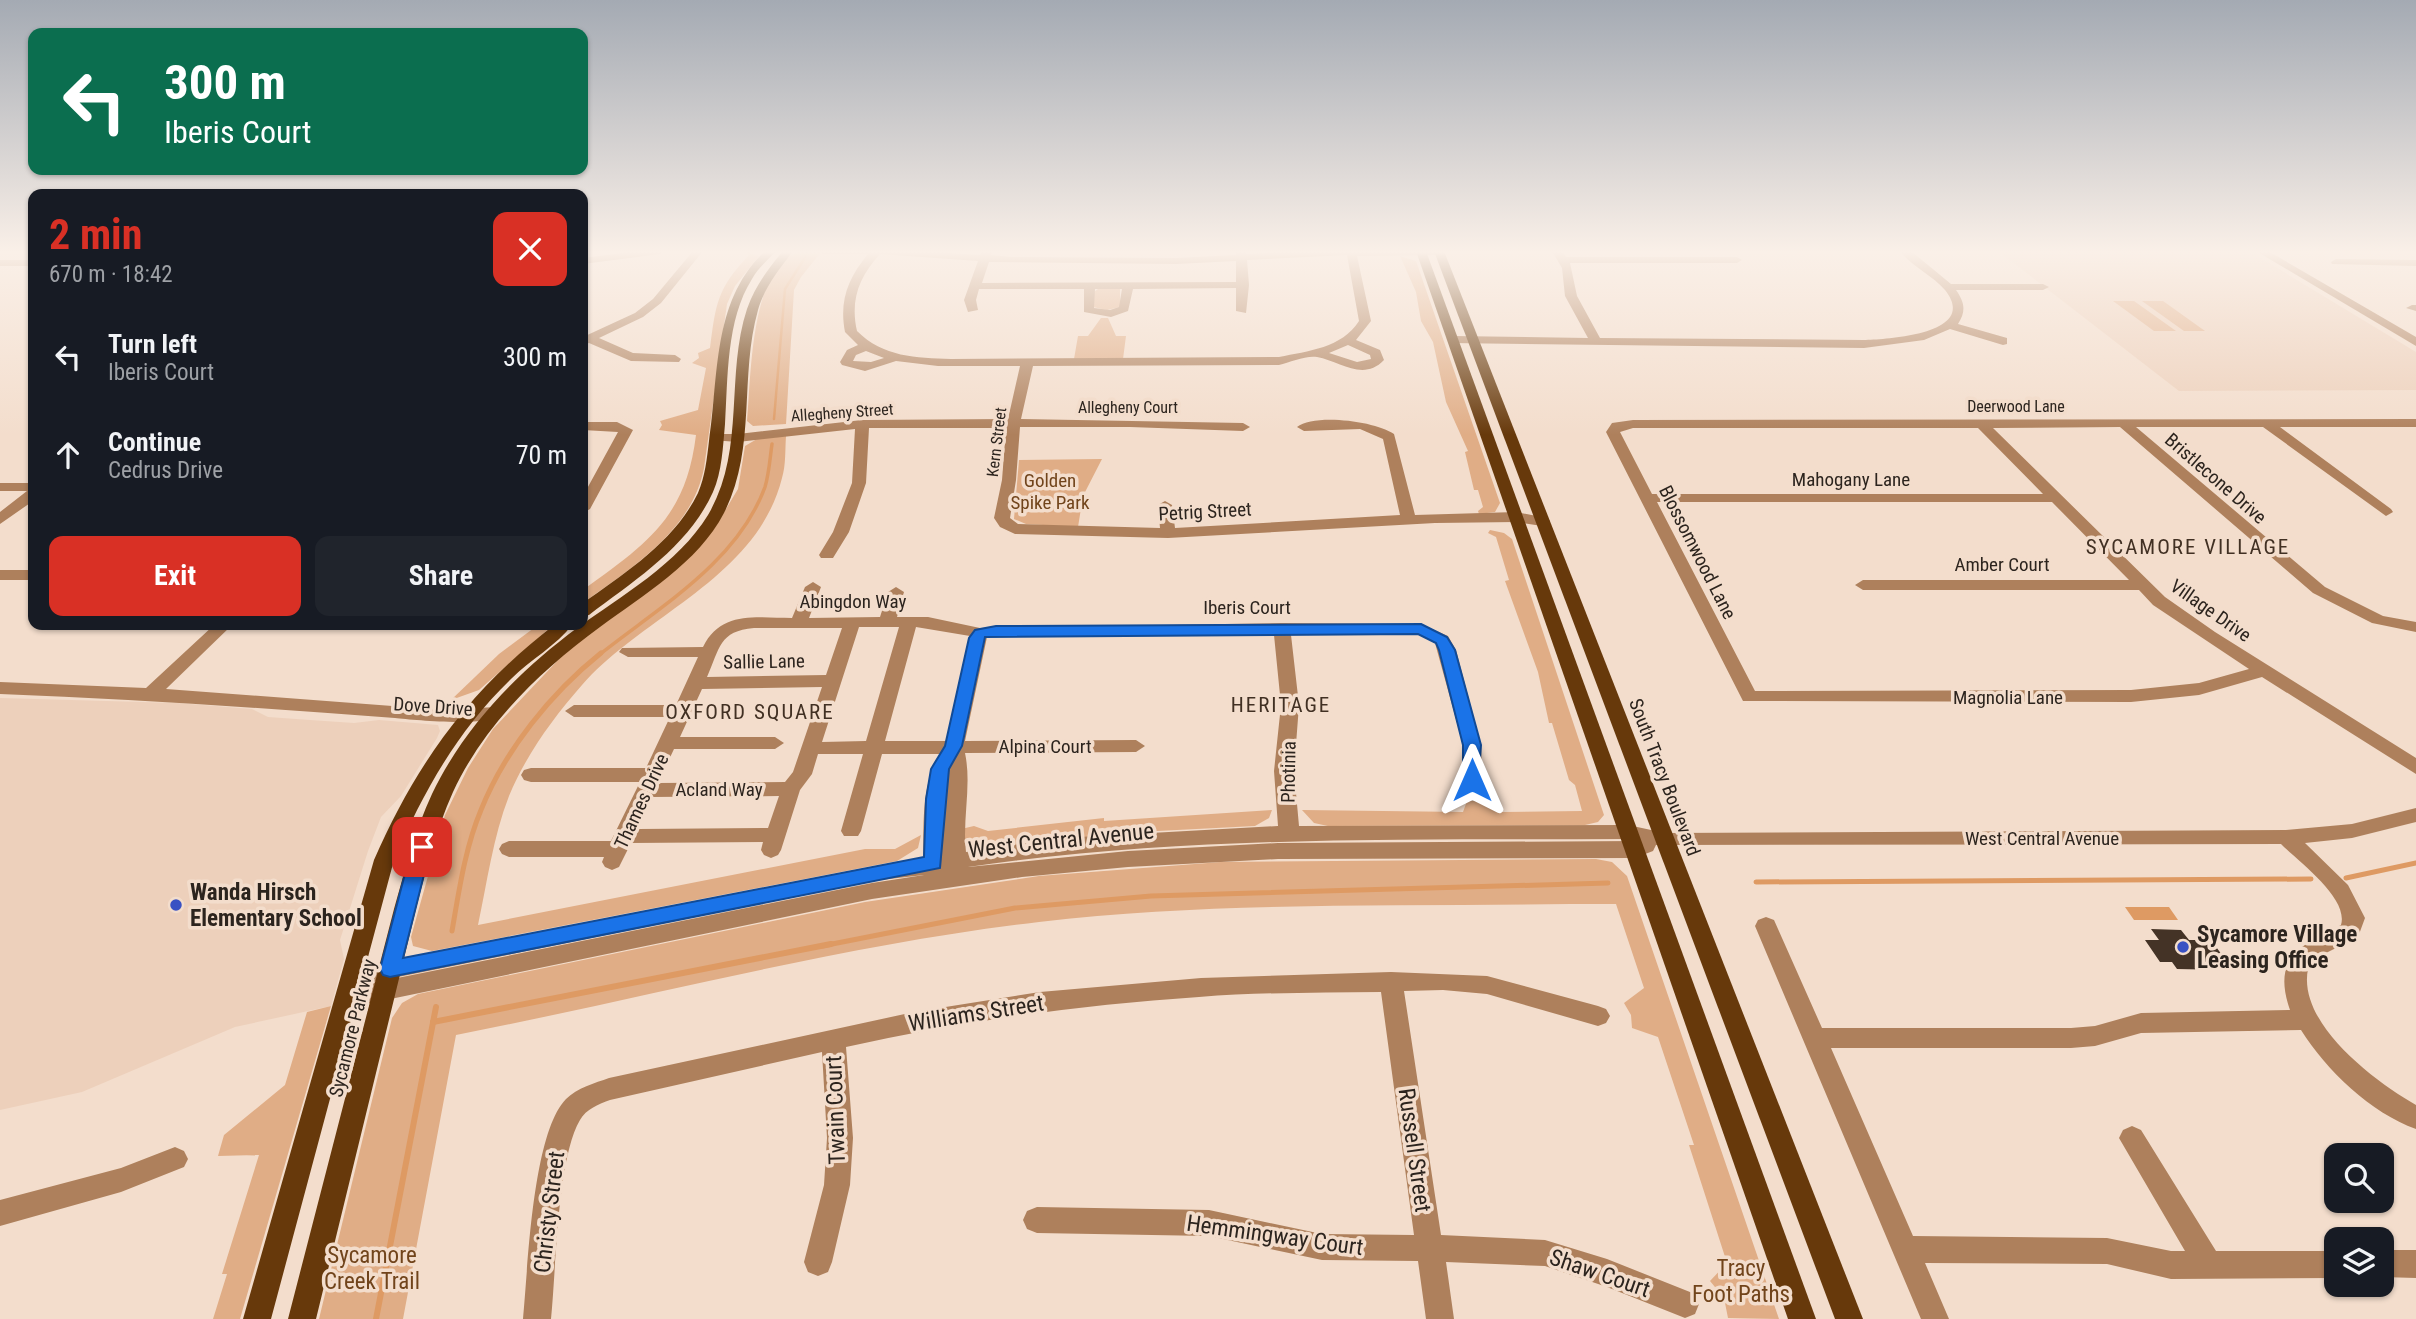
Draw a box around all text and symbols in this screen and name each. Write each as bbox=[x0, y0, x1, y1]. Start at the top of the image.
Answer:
text: 300 m bbox=[164, 54, 286, 111]
icon: left bbox=[49, 56, 140, 147]
text: Iberis Court bbox=[164, 113, 311, 151]
text: 2 min bbox=[49, 210, 142, 259]
button: close bbox=[493, 212, 567, 286]
text: 670 m · 18:42 bbox=[49, 261, 173, 288]
text: Turn left bbox=[108, 329, 197, 359]
icon: left bbox=[49, 338, 87, 376]
text: 300 m bbox=[503, 342, 567, 372]
text: Iberis Court bbox=[108, 359, 214, 386]
street label: Deerwood Lane bbox=[1967, 397, 2065, 416]
street label: Allegheny Court bbox=[1078, 398, 1178, 417]
street label: Allegheny Street bbox=[790, 399, 894, 426]
street label: Kern Street bbox=[983, 406, 1010, 478]
text: Continue bbox=[108, 427, 201, 457]
street label: Bristlecone Drive bbox=[2160, 428, 2271, 529]
icon: ahead bbox=[49, 436, 87, 474]
text: 70 m bbox=[516, 440, 567, 470]
text: Cedrus Drive bbox=[108, 457, 223, 484]
street label: Mahogany Lane bbox=[1792, 468, 1910, 491]
park label: Golden Spike Park bbox=[1010, 469, 1090, 514]
street label: Blossomwood Lane bbox=[1654, 482, 1741, 623]
street label: Petrig Street bbox=[1158, 498, 1252, 525]
district label: SYCAMORE VILLAGE bbox=[2086, 535, 2290, 559]
button: Exit bbox=[49, 536, 301, 616]
button: Share bbox=[315, 536, 567, 616]
street label: Amber Court bbox=[1954, 553, 2050, 576]
street label: Village Drive bbox=[2166, 574, 2256, 647]
street label: Abingdon Way bbox=[800, 590, 906, 613]
street label: Iberis Court bbox=[1203, 596, 1291, 619]
street label: Sallie Lane bbox=[723, 649, 805, 674]
street label: Magnolia Lane bbox=[1953, 686, 2063, 709]
street label: Dove Drive bbox=[393, 692, 473, 721]
district label: HERITAGE bbox=[1231, 693, 1331, 717]
street label: South Tracy Boulevard bbox=[1624, 695, 1705, 859]
district label: OXFORD SQUARE bbox=[665, 700, 835, 724]
street label: Alpina Court bbox=[998, 735, 1092, 758]
street label: Photinia bbox=[1276, 741, 1301, 803]
position arrow bbox=[1435, 743, 1509, 817]
street label: Thames Drive bbox=[609, 750, 674, 852]
street label: Acland Way bbox=[675, 778, 763, 801]
pin bbox=[392, 817, 452, 877]
street label: West Central Avenue bbox=[967, 817, 1155, 864]
street label: West Central Avenue bbox=[1965, 827, 2119, 850]
icon: arrive bbox=[403, 828, 441, 866]
place label: Wanda Hirsch Elementary School bbox=[190, 879, 362, 932]
marker: Wanda Hirsch Elementary School bbox=[168, 897, 184, 913]
place label: Sycamore Village Leasing Office bbox=[2197, 921, 2357, 974]
marker: Sycamore Village Leasing Office bbox=[2175, 939, 2191, 955]
street label: Sycamore Parkway bbox=[324, 957, 381, 1099]
street label: Williams Street bbox=[906, 989, 1046, 1038]
street label: Twain Court bbox=[820, 1055, 851, 1165]
street label: Russell Street bbox=[1392, 1086, 1437, 1214]
map controls bbox=[2324, 1143, 2394, 1297]
button: search bbox=[2324, 1143, 2394, 1213]
street label: Christy Street bbox=[529, 1150, 570, 1274]
street label: Hemmingway Court bbox=[1185, 1210, 1365, 1261]
button: layers bbox=[2324, 1227, 2394, 1297]
park label: Sycamore Creek Trail bbox=[324, 1242, 420, 1295]
street label: Shaw Court bbox=[1546, 1244, 1654, 1303]
park label: Tracy Foot Paths bbox=[1692, 1255, 1790, 1308]

